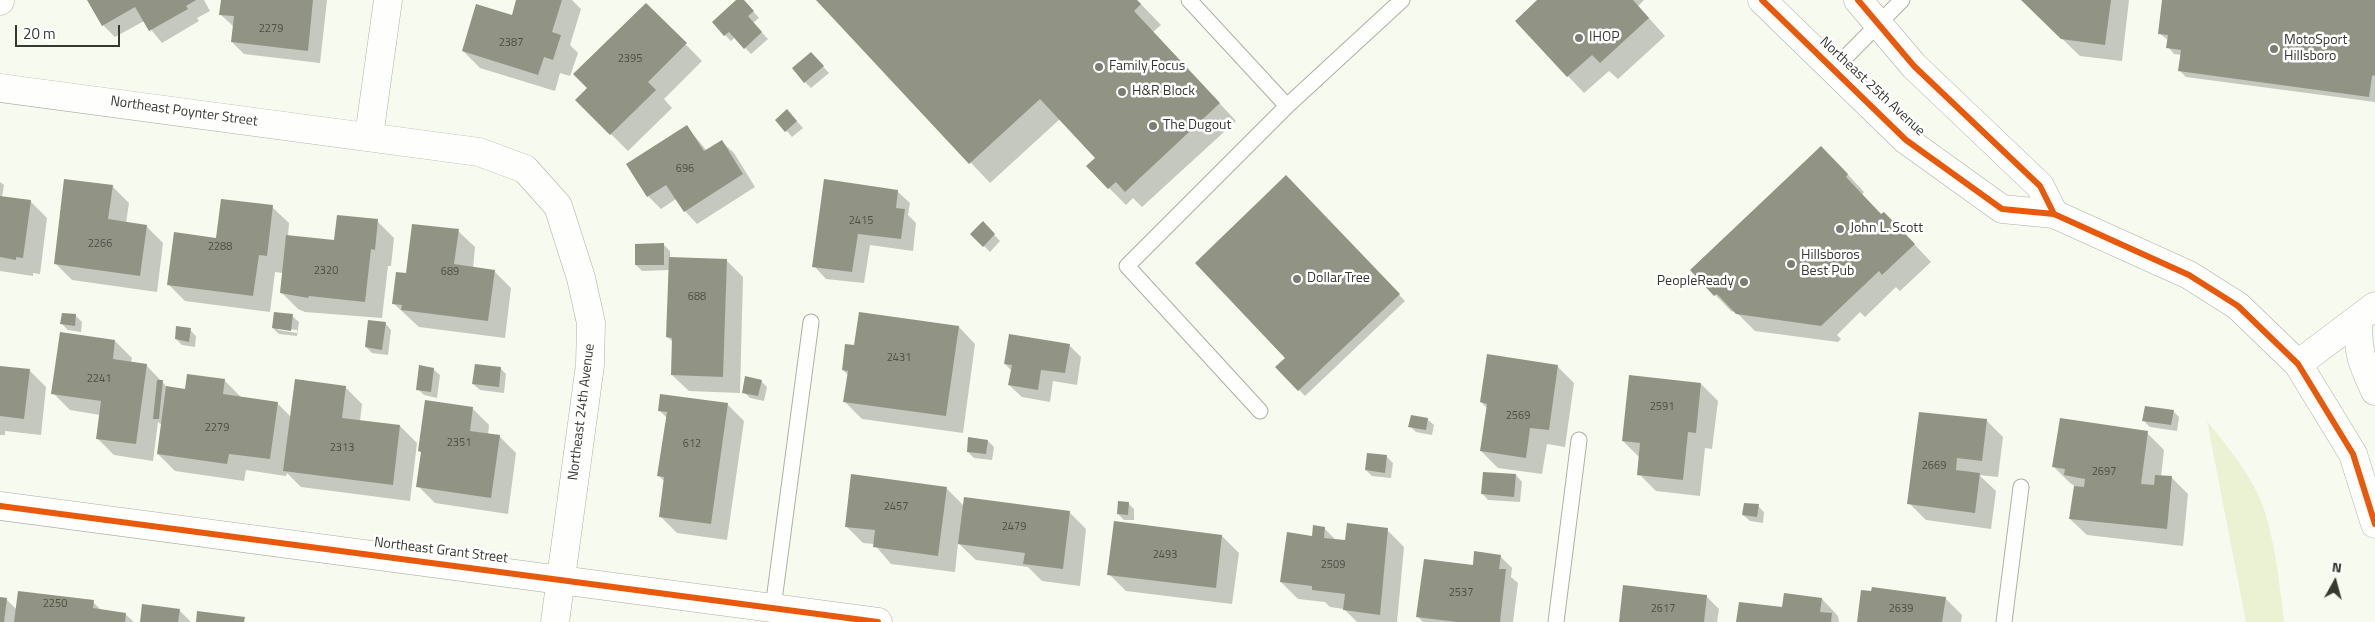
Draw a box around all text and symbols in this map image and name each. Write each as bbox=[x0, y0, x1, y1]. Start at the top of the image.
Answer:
scale bar bbox=[18, 15, 122, 47]
text: 20 m bbox=[23, 22, 56, 45]
house number: 2279 bbox=[259, 22, 283, 36]
place label: IHOP bbox=[1589, 30, 1619, 46]
marker: IHOP bbox=[1573, 32, 1585, 44]
place label: MotoSport Hillsboro bbox=[2284, 33, 2347, 65]
street label: Northeast 25th Avenue bbox=[1816, 34, 1928, 140]
house number: 2387 bbox=[499, 36, 523, 50]
marker: MotoSport Hillsboro bbox=[2268, 43, 2280, 55]
house number: 2395 bbox=[618, 52, 642, 66]
place label: Family Focus bbox=[1109, 59, 1185, 75]
marker: Family Focus bbox=[1093, 61, 1105, 73]
place label: H&R Block bbox=[1132, 84, 1195, 100]
marker: H&R Block bbox=[1116, 86, 1128, 98]
street label: Northeast Poynter Street bbox=[109, 93, 259, 131]
place label: The Dugout bbox=[1163, 118, 1231, 134]
marker: The Dugout bbox=[1147, 120, 1159, 132]
house number: 696 bbox=[676, 162, 694, 176]
house number: 2415 bbox=[849, 214, 873, 228]
place label: John L. Scott bbox=[1850, 221, 1923, 237]
marker: John L. Scott bbox=[1834, 223, 1846, 235]
house number: 2266 bbox=[88, 237, 112, 251]
house number: 2288 bbox=[208, 240, 232, 254]
place label: Hillsboros Best Pub bbox=[1801, 248, 1860, 280]
marker: Hillsboros Best Pub bbox=[1785, 258, 1797, 270]
house number: 2320 bbox=[314, 264, 338, 278]
house number: 689 bbox=[441, 265, 459, 279]
place label: Dollar Tree bbox=[1307, 271, 1370, 287]
marker: Dollar Tree bbox=[1291, 273, 1303, 285]
place label: PeopleReady bbox=[1657, 274, 1734, 290]
marker: PeopleReady bbox=[1738, 276, 1750, 288]
house number: 688 bbox=[688, 290, 706, 304]
street label: Northeast 24th Avenue bbox=[565, 343, 599, 481]
house number: 2431 bbox=[887, 351, 911, 365]
house number: 2241 bbox=[87, 372, 111, 386]
house number: 2591 bbox=[1650, 400, 1674, 414]
house number: 2569 bbox=[1506, 409, 1530, 423]
house number: 2279 bbox=[205, 421, 229, 435]
house number: 2351 bbox=[447, 436, 471, 450]
house number: 612 bbox=[683, 437, 701, 451]
house number: 2313 bbox=[330, 441, 354, 455]
house number: 2669 bbox=[1922, 459, 1946, 473]
house number: 2697 bbox=[2092, 465, 2116, 479]
house number: 2457 bbox=[884, 500, 908, 514]
house number: 2479 bbox=[1002, 520, 1026, 534]
street label: Northeast Grant Street bbox=[373, 534, 509, 568]
house number: 2493 bbox=[1153, 548, 1177, 562]
text: N bbox=[2331, 556, 2343, 578]
north arrow bbox=[2310, 557, 2360, 607]
house number: 2509 bbox=[1321, 558, 1345, 572]
house number: 2537 bbox=[1449, 586, 1473, 600]
house number: 2250 bbox=[43, 597, 67, 611]
house number: 2617 bbox=[1651, 602, 1675, 616]
house number: 2639 bbox=[1889, 602, 1913, 616]

